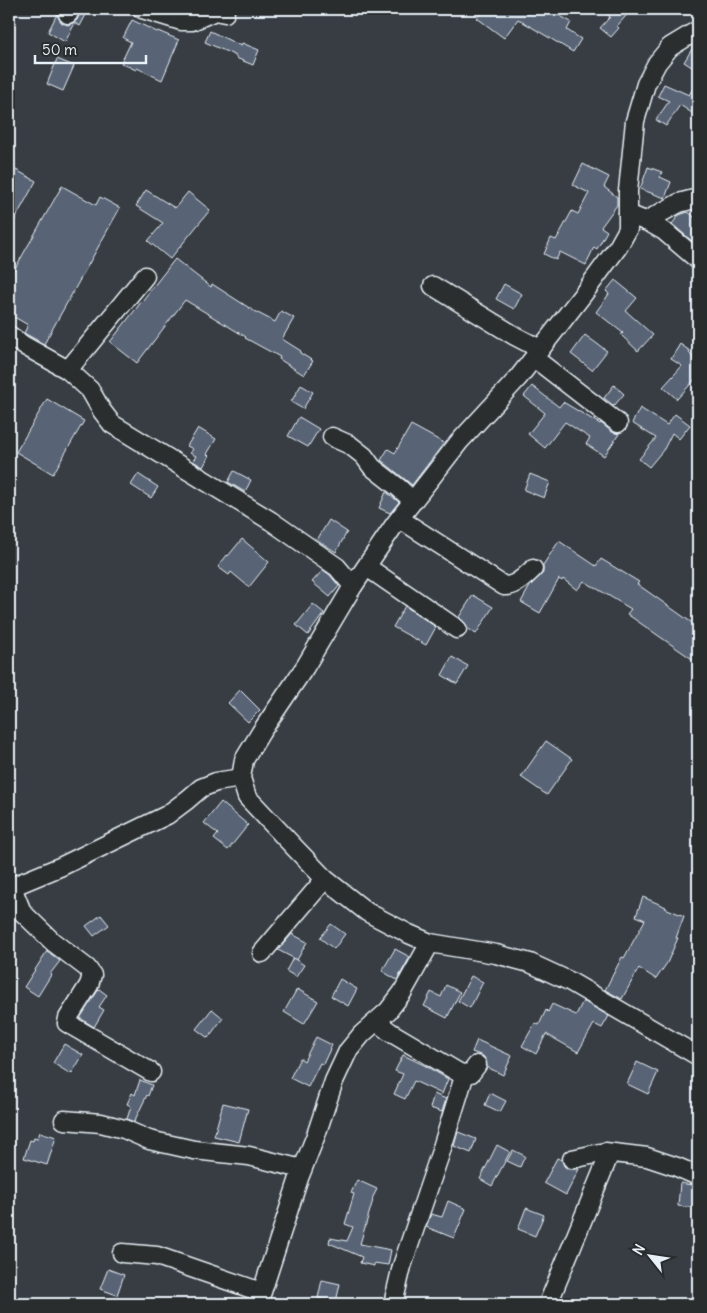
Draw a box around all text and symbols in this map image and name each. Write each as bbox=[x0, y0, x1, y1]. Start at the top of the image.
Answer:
scale bar bbox=[35, 32, 146, 64]
text: 50 m bbox=[42, 40, 77, 59]
north arrow bbox=[624, 1230, 674, 1280]
text: N bbox=[629, 1241, 649, 1258]

